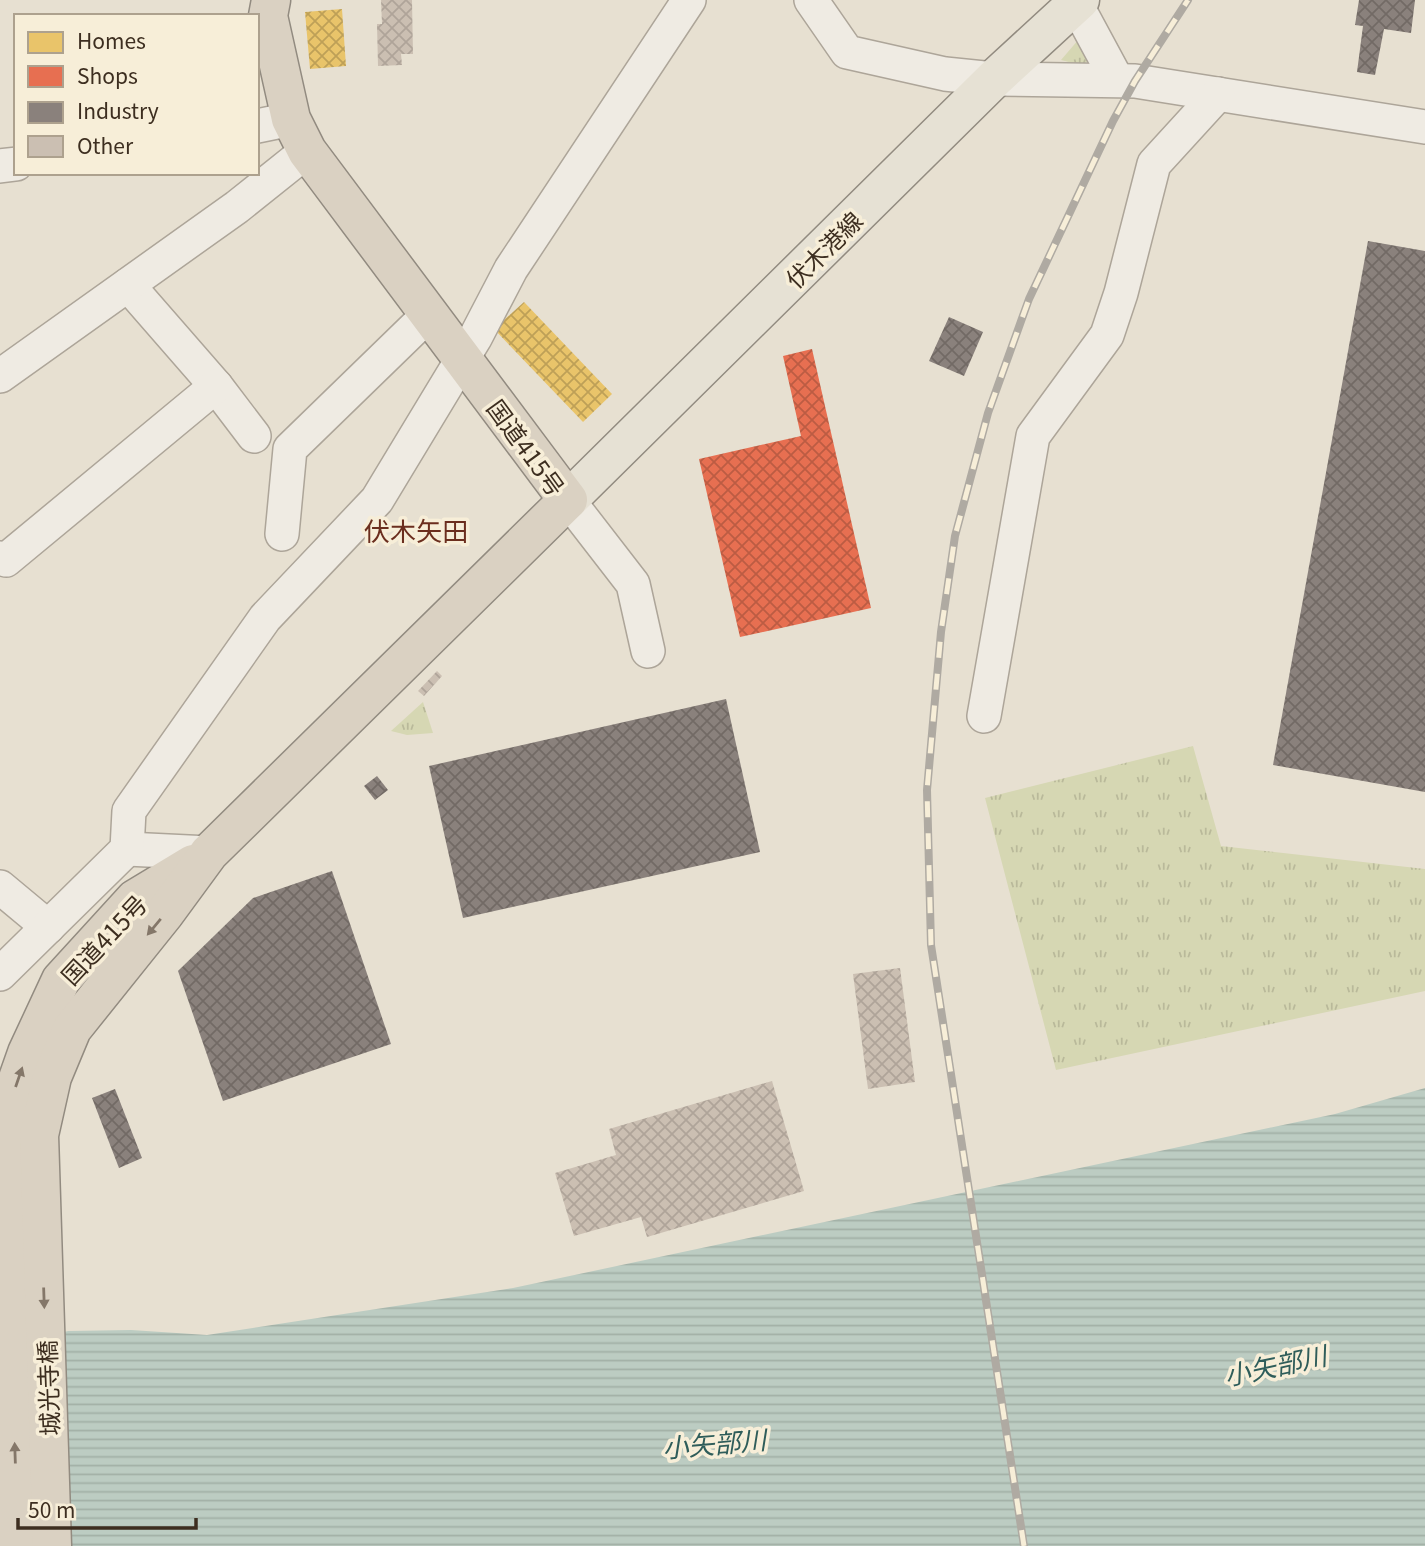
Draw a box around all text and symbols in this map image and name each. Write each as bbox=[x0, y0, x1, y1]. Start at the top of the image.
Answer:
legend bbox=[14, 14, 259, 175]
text: Homes bbox=[77, 25, 146, 55]
text: Shops bbox=[77, 60, 138, 90]
text: Industry bbox=[77, 95, 159, 125]
text: Other bbox=[77, 130, 134, 160]
street label: 伏木港線 bbox=[777, 203, 869, 295]
street label: 国道415号 bbox=[480, 391, 574, 503]
district label: 伏木矢田 bbox=[364, 511, 468, 548]
street label: 国道415号 bbox=[52, 886, 154, 992]
one-way arrow bbox=[146, 918, 161, 936]
one-way arrow bbox=[13, 1066, 24, 1087]
one-way arrow bbox=[38, 1287, 49, 1309]
water label: 小矢部川 bbox=[1220, 1334, 1333, 1393]
street label: 城光寺橋 bbox=[28, 1339, 66, 1437]
water label: 小矢部川 bbox=[661, 1419, 770, 1465]
one-way arrow bbox=[9, 1442, 20, 1464]
scale bar bbox=[18, 1486, 196, 1530]
text: 50 m bbox=[28, 1494, 75, 1524]

